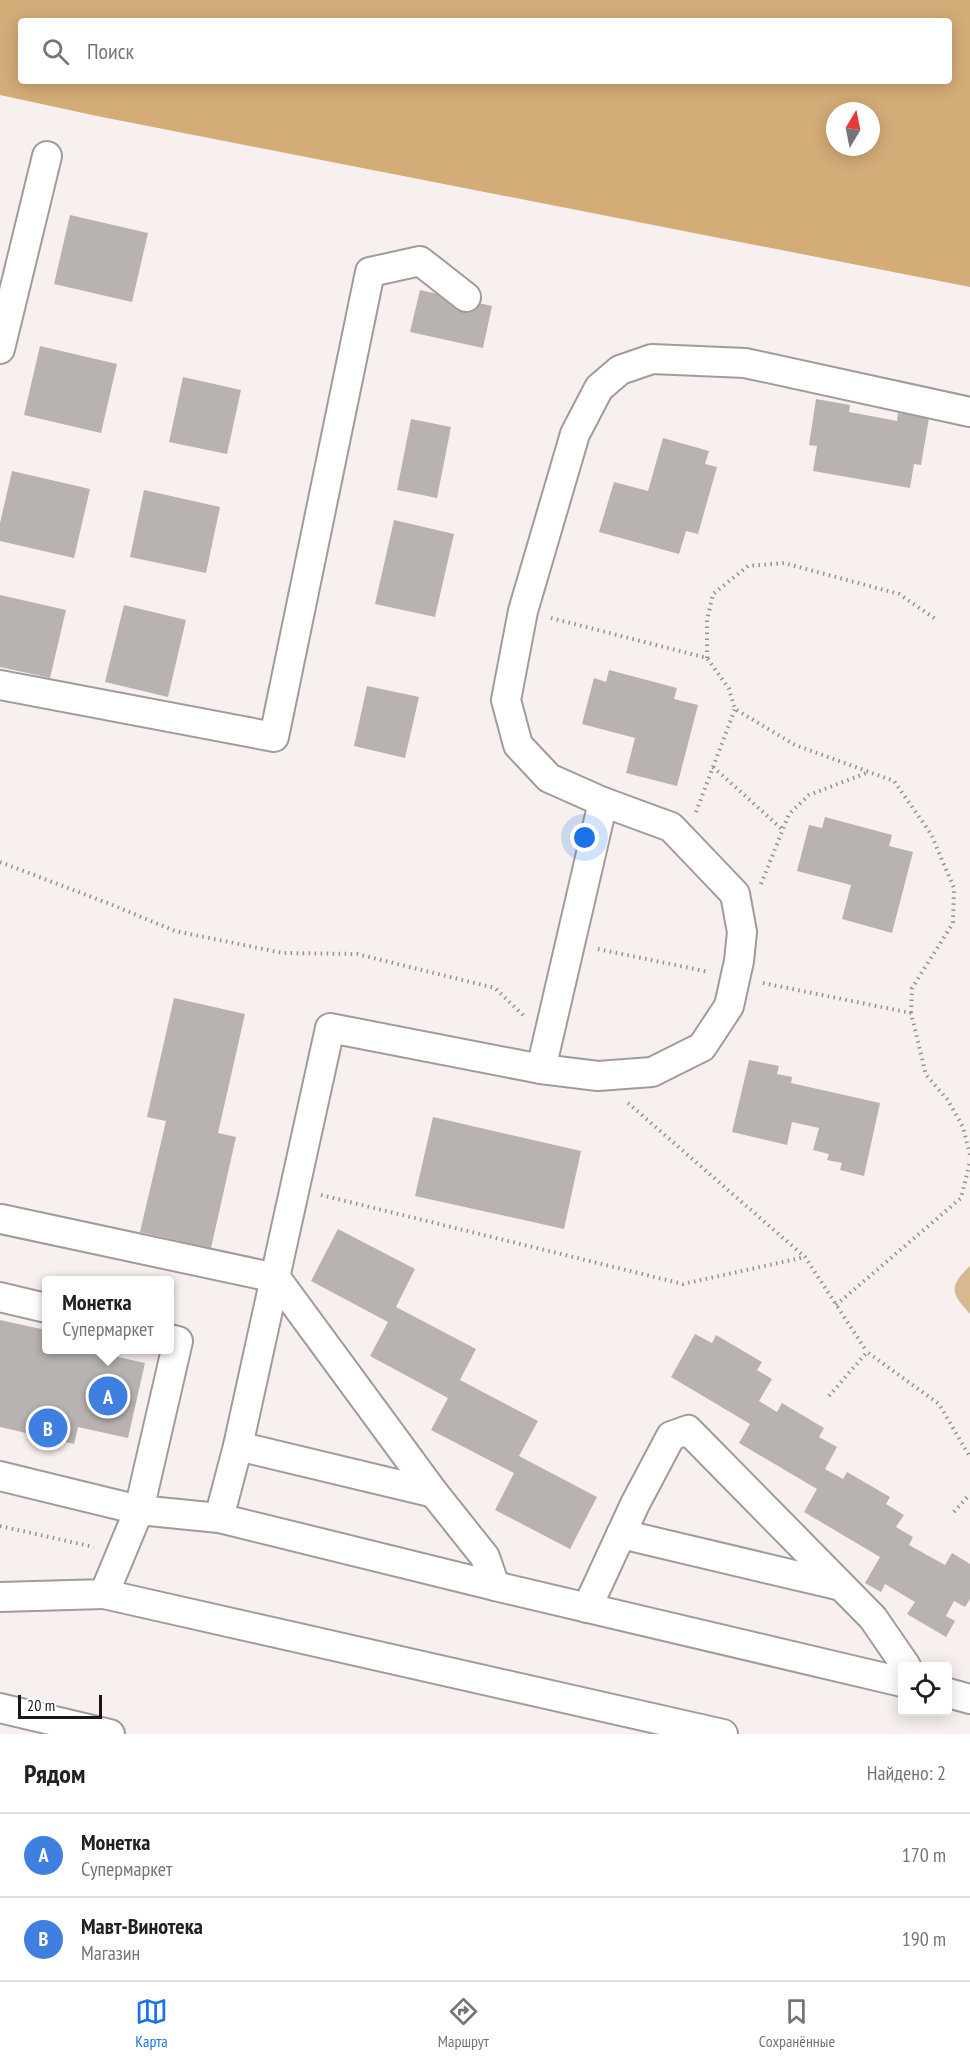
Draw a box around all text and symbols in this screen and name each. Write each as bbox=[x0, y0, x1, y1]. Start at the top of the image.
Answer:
search box bbox=[18, 18, 952, 84]
icon: search bbox=[39, 35, 72, 68]
text: Поиск bbox=[87, 37, 134, 65]
north arrow bbox=[826, 102, 880, 156]
your location bbox=[570, 823, 599, 852]
popup bbox=[42, 1276, 174, 1354]
text: Монетка bbox=[62, 1288, 132, 1316]
text: Супермаркет bbox=[62, 1316, 154, 1342]
pin: A bbox=[88, 1374, 128, 1418]
pin: B bbox=[28, 1406, 68, 1450]
map controls bbox=[898, 1662, 952, 1716]
button: locate bbox=[898, 1662, 952, 1716]
scale bar bbox=[18, 1692, 102, 1720]
text: 20 m bbox=[27, 1695, 55, 1715]
text: Рядом bbox=[24, 1757, 85, 1790]
text: Найдено: 2 bbox=[867, 1760, 946, 1786]
text: Монетка bbox=[81, 1828, 150, 1856]
text: A bbox=[38, 1842, 49, 1868]
text: 170 m bbox=[902, 1842, 946, 1868]
text: Супермаркет bbox=[81, 1856, 172, 1882]
text: Мавт-Винотека bbox=[81, 1912, 203, 1940]
text: B bbox=[39, 1926, 48, 1952]
text: 190 m bbox=[902, 1926, 946, 1952]
text: Магазин bbox=[81, 1940, 140, 1966]
tab: Карта bbox=[135, 1995, 168, 2051]
tab: Маршрут bbox=[438, 1995, 489, 2051]
tab: Сохранённые bbox=[759, 1995, 835, 2051]

